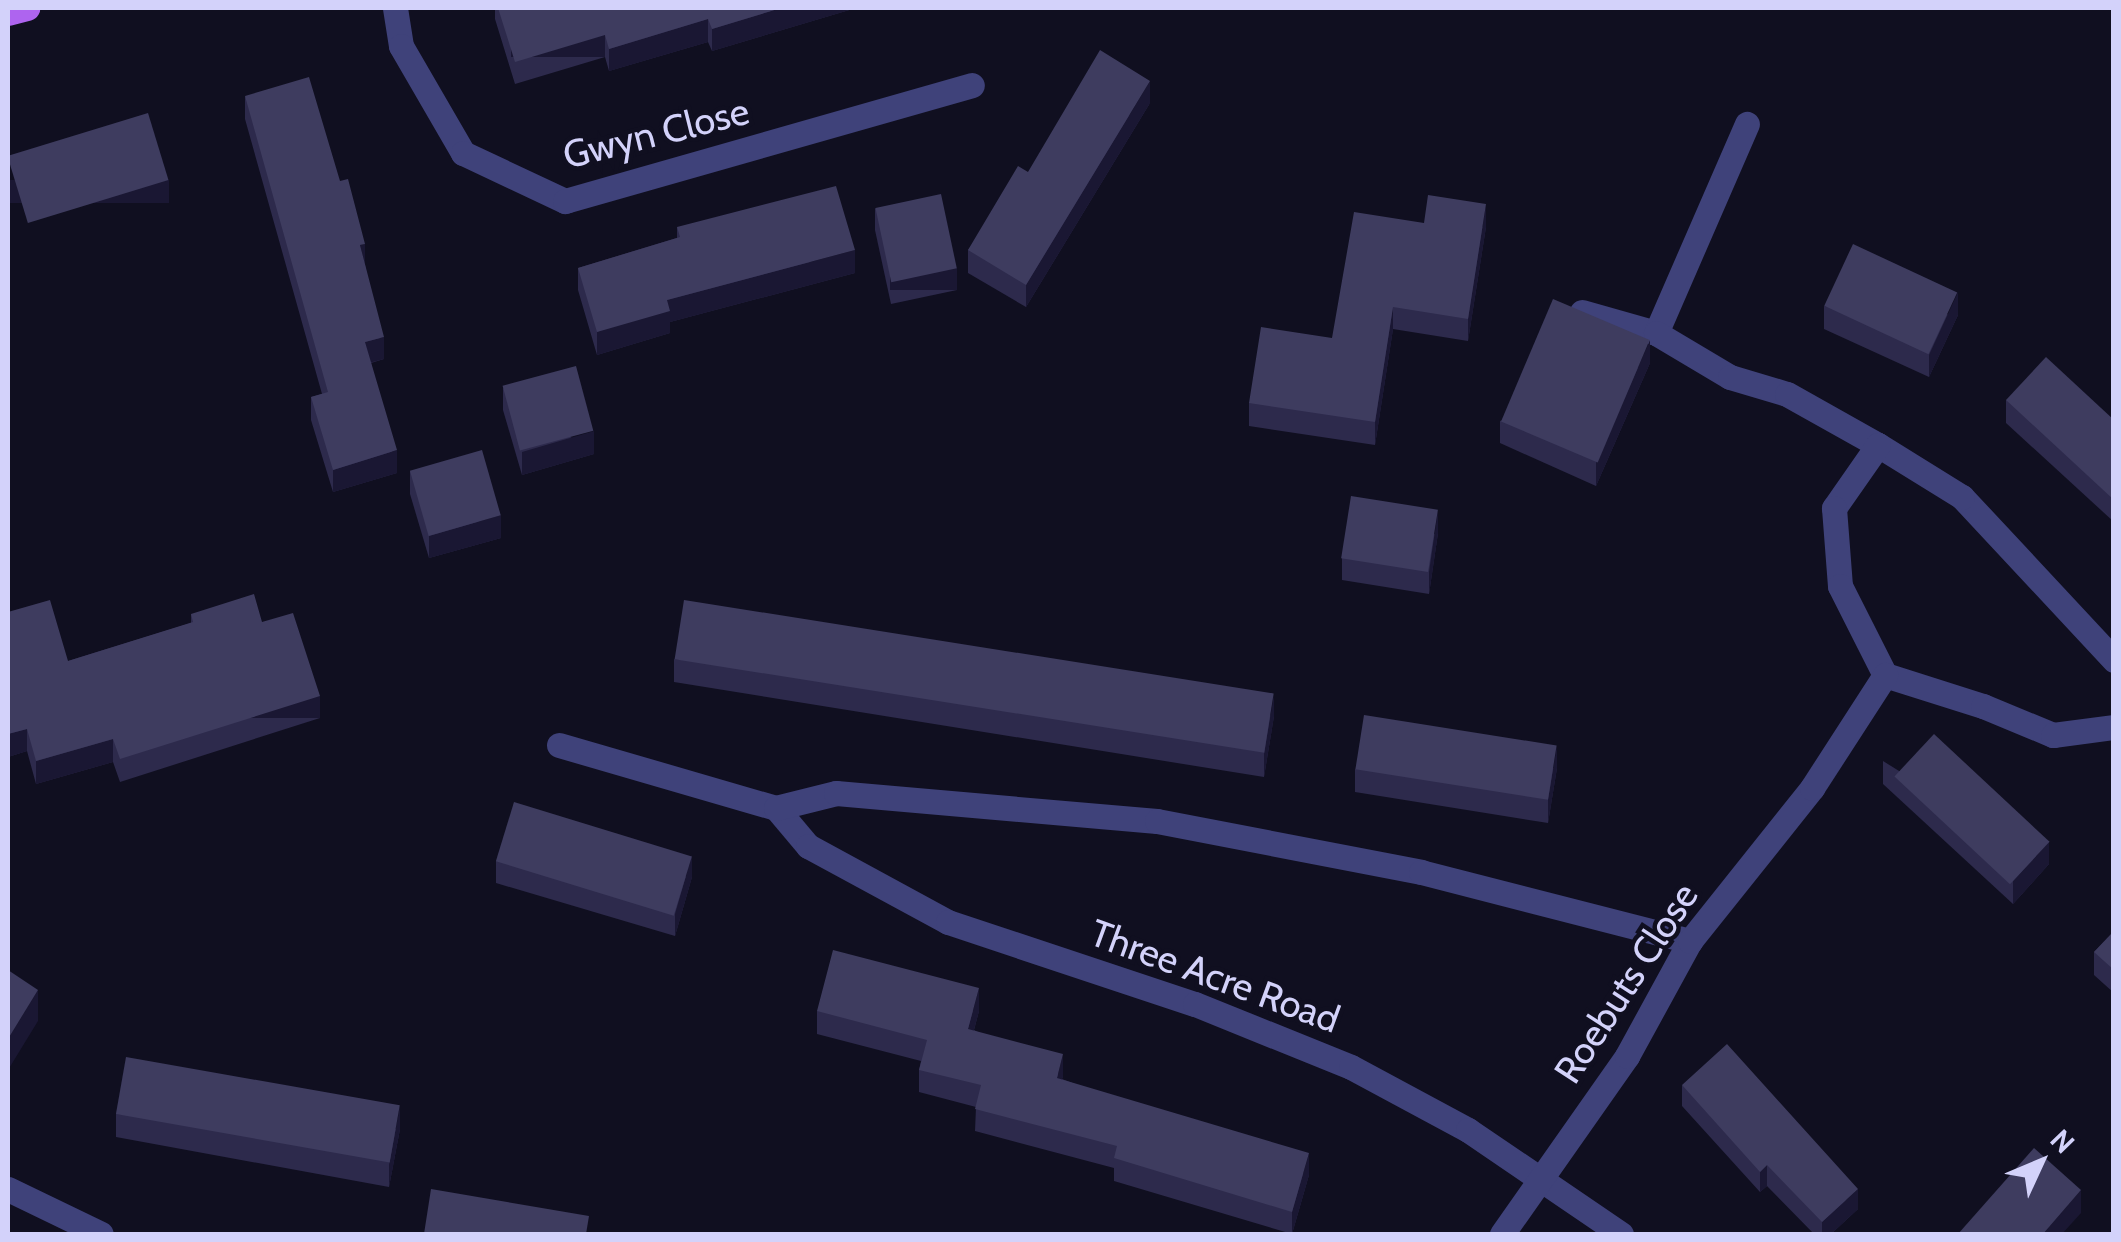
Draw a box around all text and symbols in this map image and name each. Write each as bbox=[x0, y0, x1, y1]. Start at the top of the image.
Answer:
street label: Gwyn Close bbox=[558, 88, 754, 178]
street label: Roebuts Close bbox=[1545, 875, 1707, 1091]
street label: Three Acre Road bbox=[1084, 910, 1346, 1042]
north arrow bbox=[1991, 1112, 2091, 1212]
text: N bbox=[2043, 1122, 2082, 1160]

